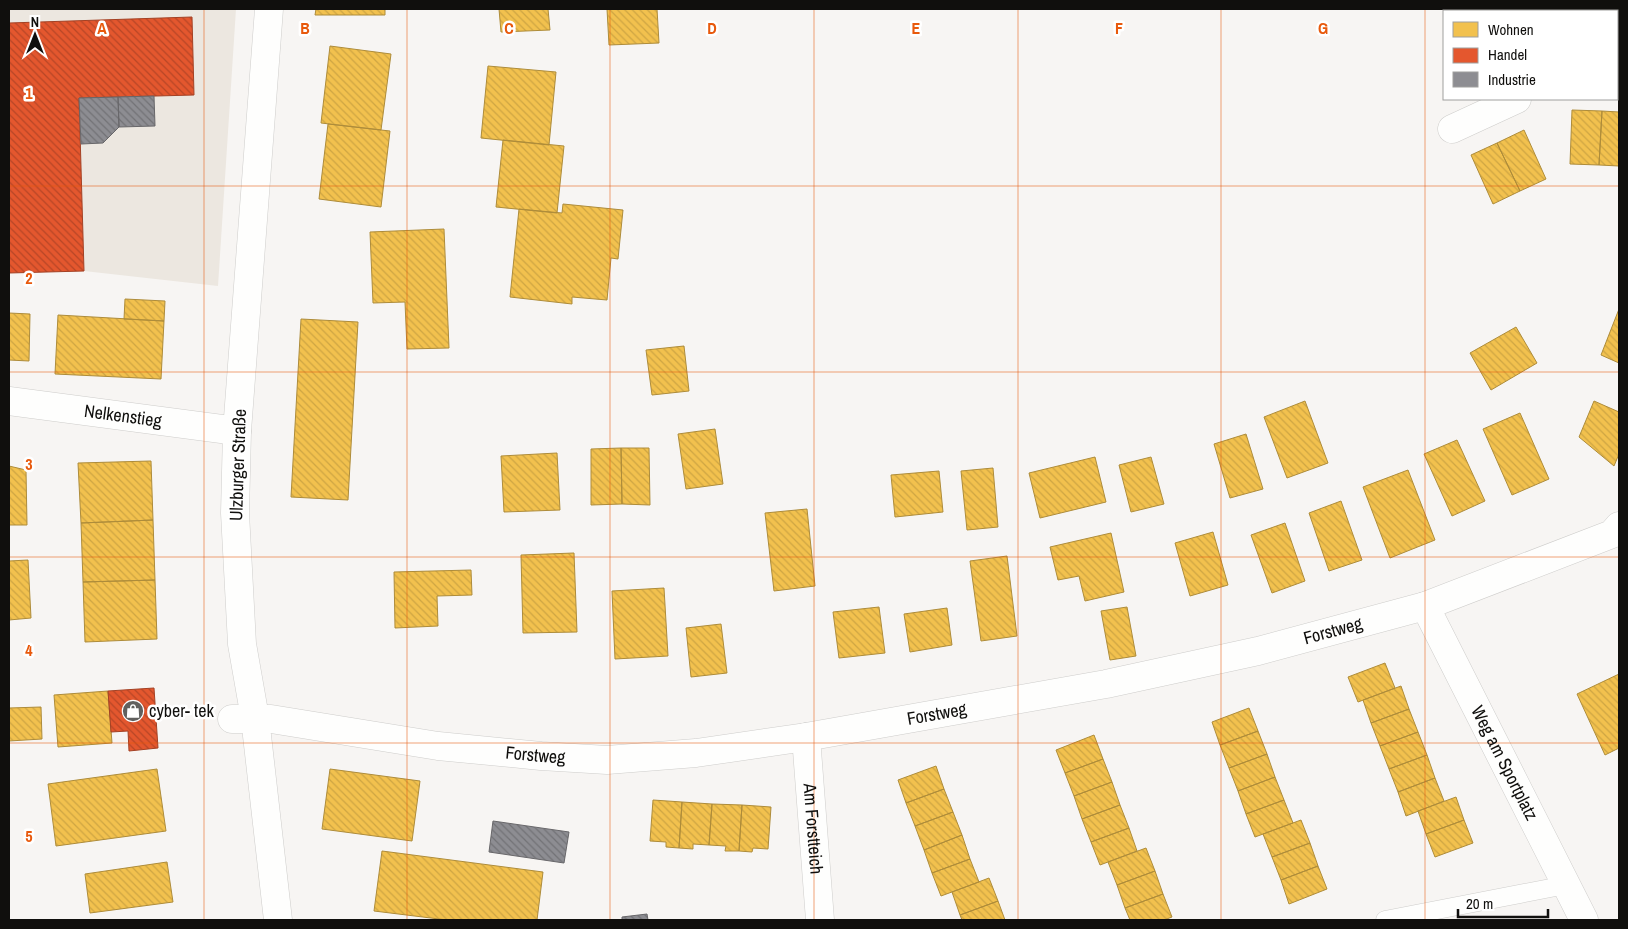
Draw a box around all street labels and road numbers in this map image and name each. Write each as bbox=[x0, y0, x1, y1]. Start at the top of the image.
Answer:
street label: Nelkenstieg bbox=[83, 398, 164, 433]
street label: Ulzburger Straße bbox=[223, 408, 252, 522]
street label: Forstweg bbox=[1301, 610, 1366, 650]
street label: Forstweg bbox=[905, 696, 969, 731]
street label: Weg am Sportplatz bbox=[1465, 701, 1544, 824]
street label: Forstweg bbox=[504, 740, 567, 769]
street label: Am Forstteich bbox=[797, 781, 829, 875]

